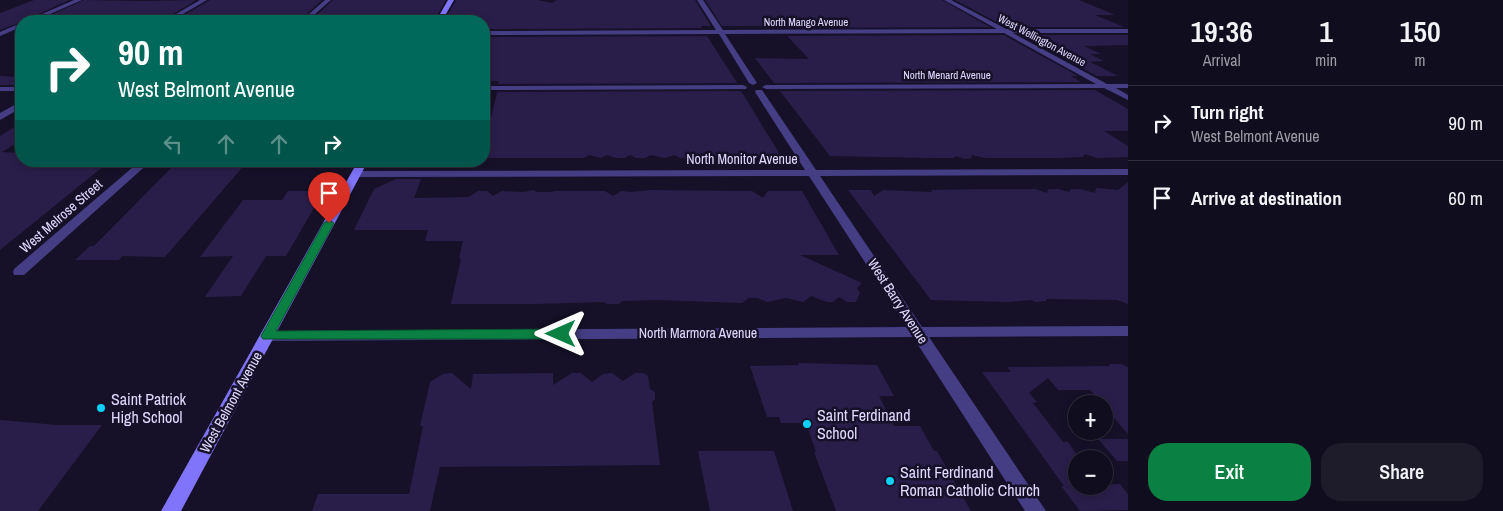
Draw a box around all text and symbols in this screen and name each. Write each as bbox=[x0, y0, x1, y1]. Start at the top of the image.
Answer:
street label: West Wellington Avenue bbox=[996, 11, 1088, 69]
text: 19:36 bbox=[1190, 11, 1253, 51]
text: 1 bbox=[1319, 11, 1333, 51]
text: 150 bbox=[1400, 11, 1441, 51]
street label: North Mango Avenue bbox=[764, 15, 848, 29]
text: 90 m bbox=[118, 29, 183, 76]
icon: right bbox=[35, 35, 100, 100]
text: Arrival bbox=[1203, 49, 1241, 71]
text: min bbox=[1315, 49, 1337, 71]
text: m bbox=[1415, 49, 1426, 71]
street label: North Menard Avenue bbox=[903, 68, 991, 82]
text: West Belmont Avenue bbox=[118, 74, 295, 104]
text: Turn right bbox=[1191, 99, 1263, 125]
icon: right bbox=[1148, 109, 1176, 137]
text: 90 m bbox=[1448, 110, 1483, 136]
text: West Belmont Avenue bbox=[1191, 125, 1320, 147]
icon: left bbox=[159, 130, 187, 158]
icon: ahead bbox=[212, 130, 240, 158]
icon: ahead bbox=[265, 130, 293, 158]
icon: right bbox=[318, 130, 346, 158]
street label: North Monitor Avenue bbox=[686, 150, 798, 168]
pin bbox=[308, 172, 350, 223]
street label: West Melrose Street bbox=[16, 175, 106, 257]
icon: arrive bbox=[315, 179, 343, 207]
icon: arrive bbox=[1148, 184, 1176, 212]
text: Arrive at destination bbox=[1191, 185, 1342, 211]
text: 60 m bbox=[1448, 185, 1483, 211]
street label: West Barry Avenue bbox=[864, 255, 932, 347]
position arrow bbox=[534, 307, 586, 359]
street label: North Marmora Avenue bbox=[639, 324, 757, 342]
street label: West Belmont Avenue bbox=[196, 348, 266, 456]
place label: Saint Patrick High School bbox=[111, 388, 187, 428]
map controls bbox=[1068, 395, 1113, 495]
button: + bbox=[1068, 395, 1113, 440]
marker: Saint Patrick High School bbox=[95, 402, 107, 414]
place label: Saint Ferdinand School bbox=[817, 404, 910, 444]
marker: Saint Ferdinand School bbox=[801, 418, 813, 430]
button: Exit bbox=[1148, 443, 1311, 501]
button: Share bbox=[1321, 443, 1483, 501]
button: − bbox=[1068, 450, 1113, 495]
place label: Saint Ferdinand Roman Catholic Church bbox=[900, 461, 1040, 501]
marker: Saint Ferdinand Roman Catholic Church bbox=[884, 475, 896, 487]

